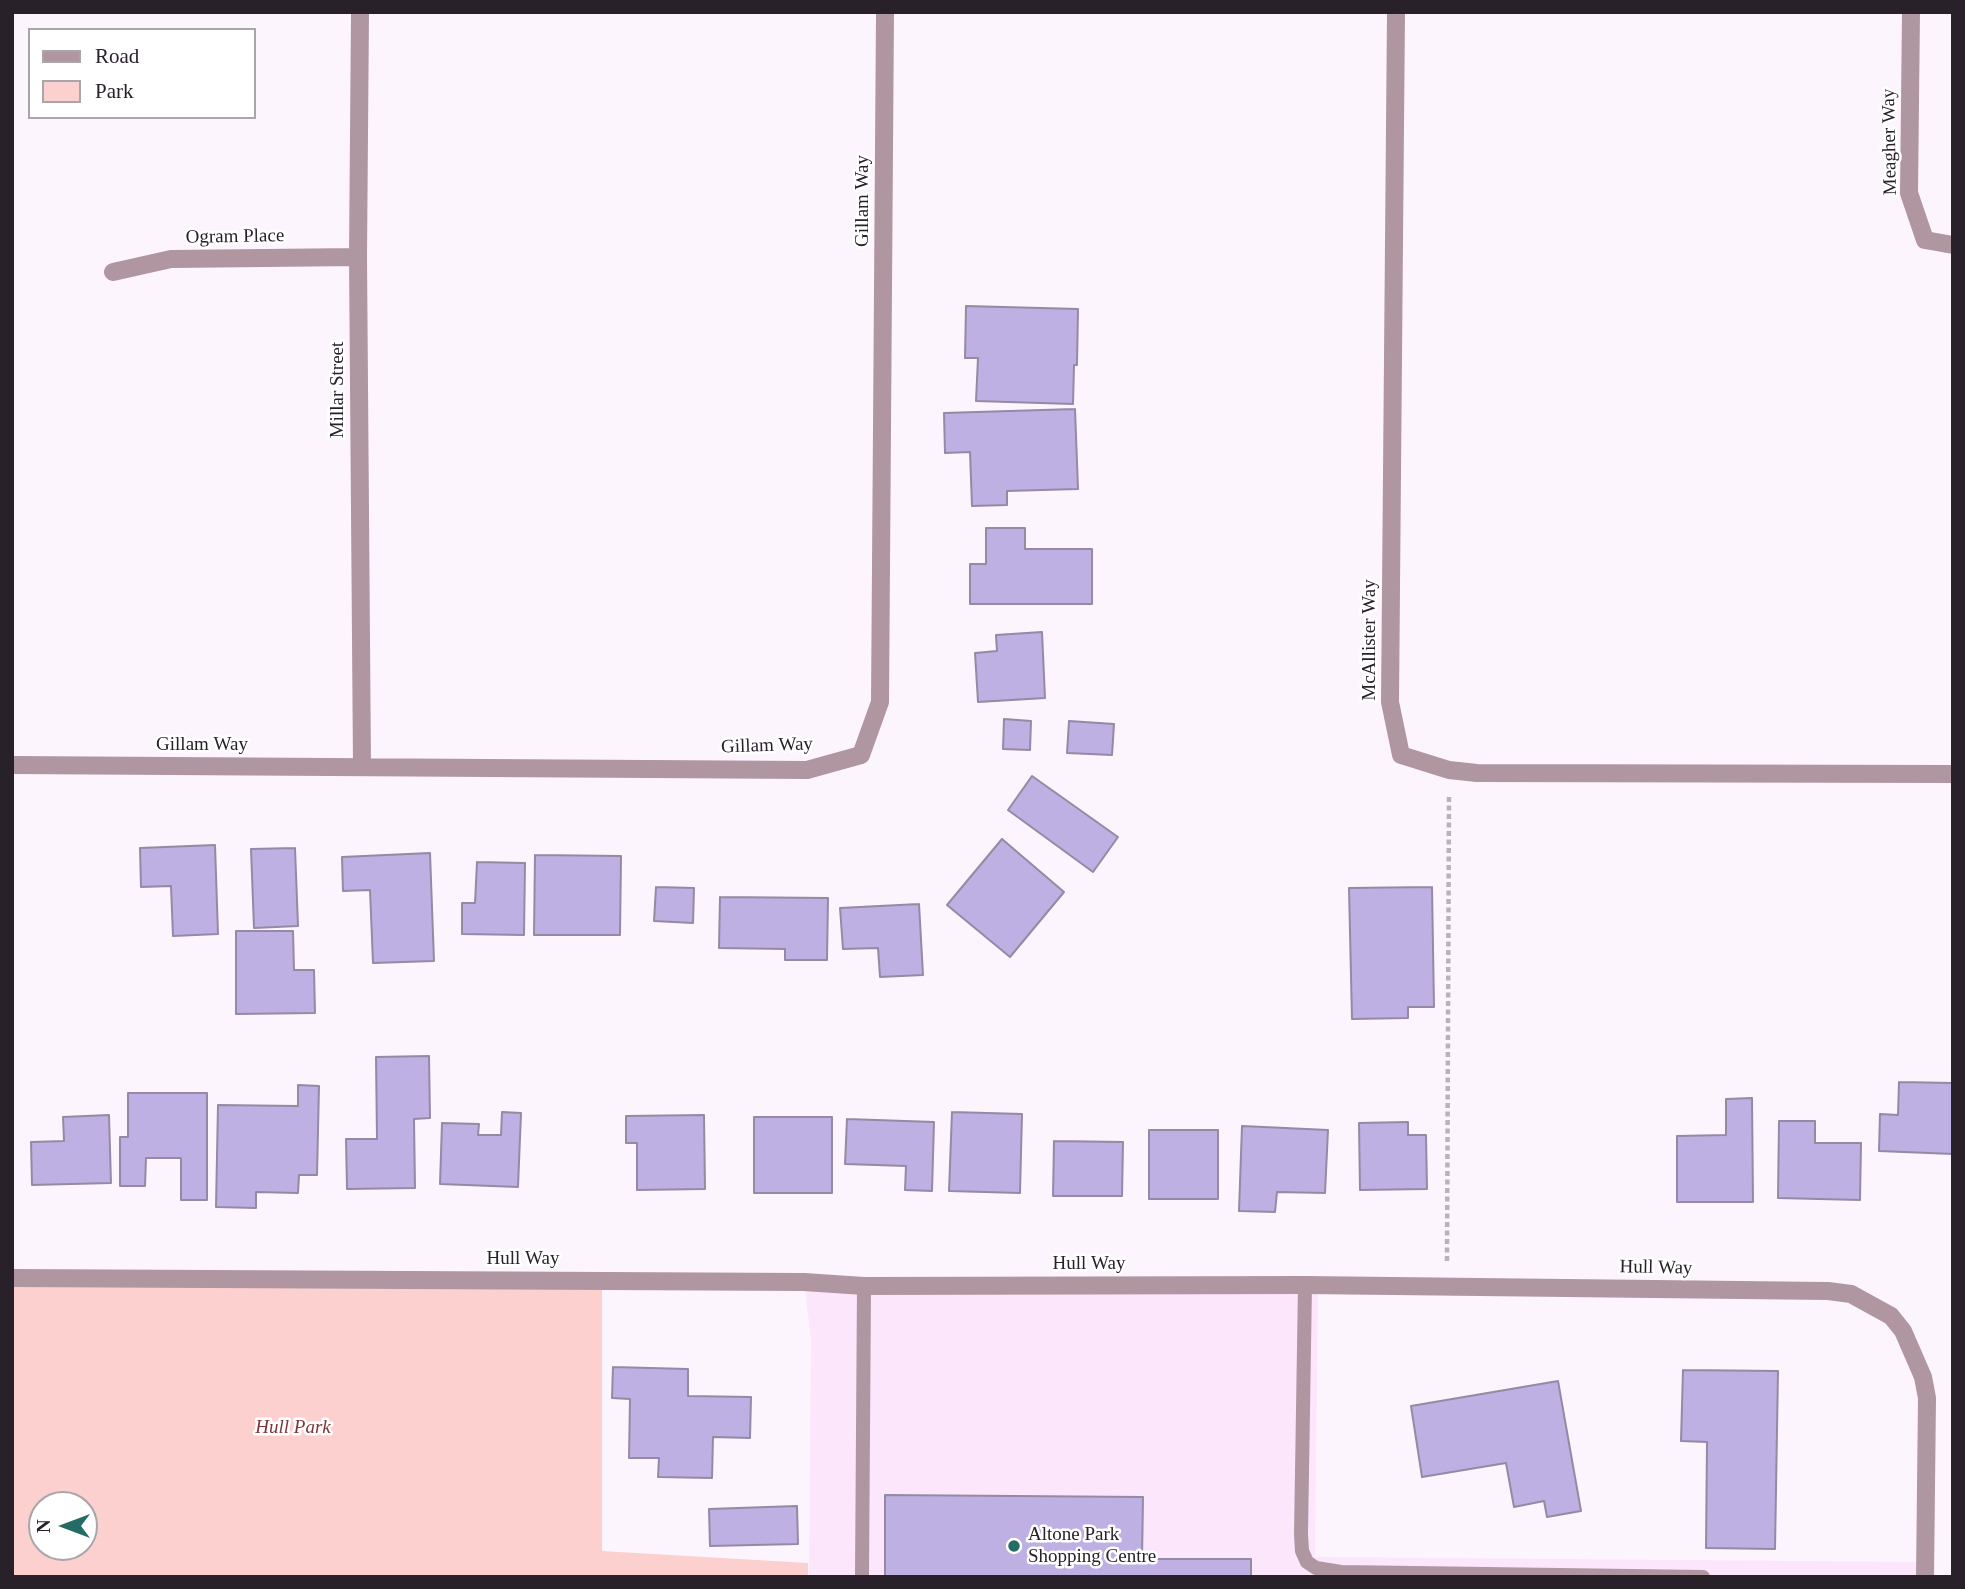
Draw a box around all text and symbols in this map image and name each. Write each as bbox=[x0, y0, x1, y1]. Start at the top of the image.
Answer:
legend bbox=[28, 28, 256, 119]
text: Road bbox=[95, 44, 139, 68]
text: Park bbox=[95, 79, 134, 103]
street label: Meagher Way bbox=[1878, 89, 1902, 195]
street label: Gillam Way bbox=[852, 155, 874, 247]
street label: Ogram Place bbox=[185, 225, 285, 249]
street label: Millar Street bbox=[327, 342, 349, 438]
street label: McAllister Way bbox=[1359, 579, 1381, 701]
street label: Gillam Way bbox=[721, 733, 813, 759]
street label: Gillam Way bbox=[156, 734, 248, 756]
street label: Hull Way bbox=[487, 1248, 559, 1270]
street label: Hull Way bbox=[1053, 1253, 1125, 1275]
street label: Hull Way bbox=[1619, 1256, 1693, 1280]
park label: Hull Park bbox=[255, 1417, 331, 1439]
north arrow bbox=[28, 1491, 98, 1561]
text: N bbox=[33, 1519, 54, 1533]
place label: Altone Park Shopping Centre bbox=[1028, 1524, 1156, 1568]
marker: Altone Park Shopping Centre bbox=[1006, 1538, 1022, 1554]

